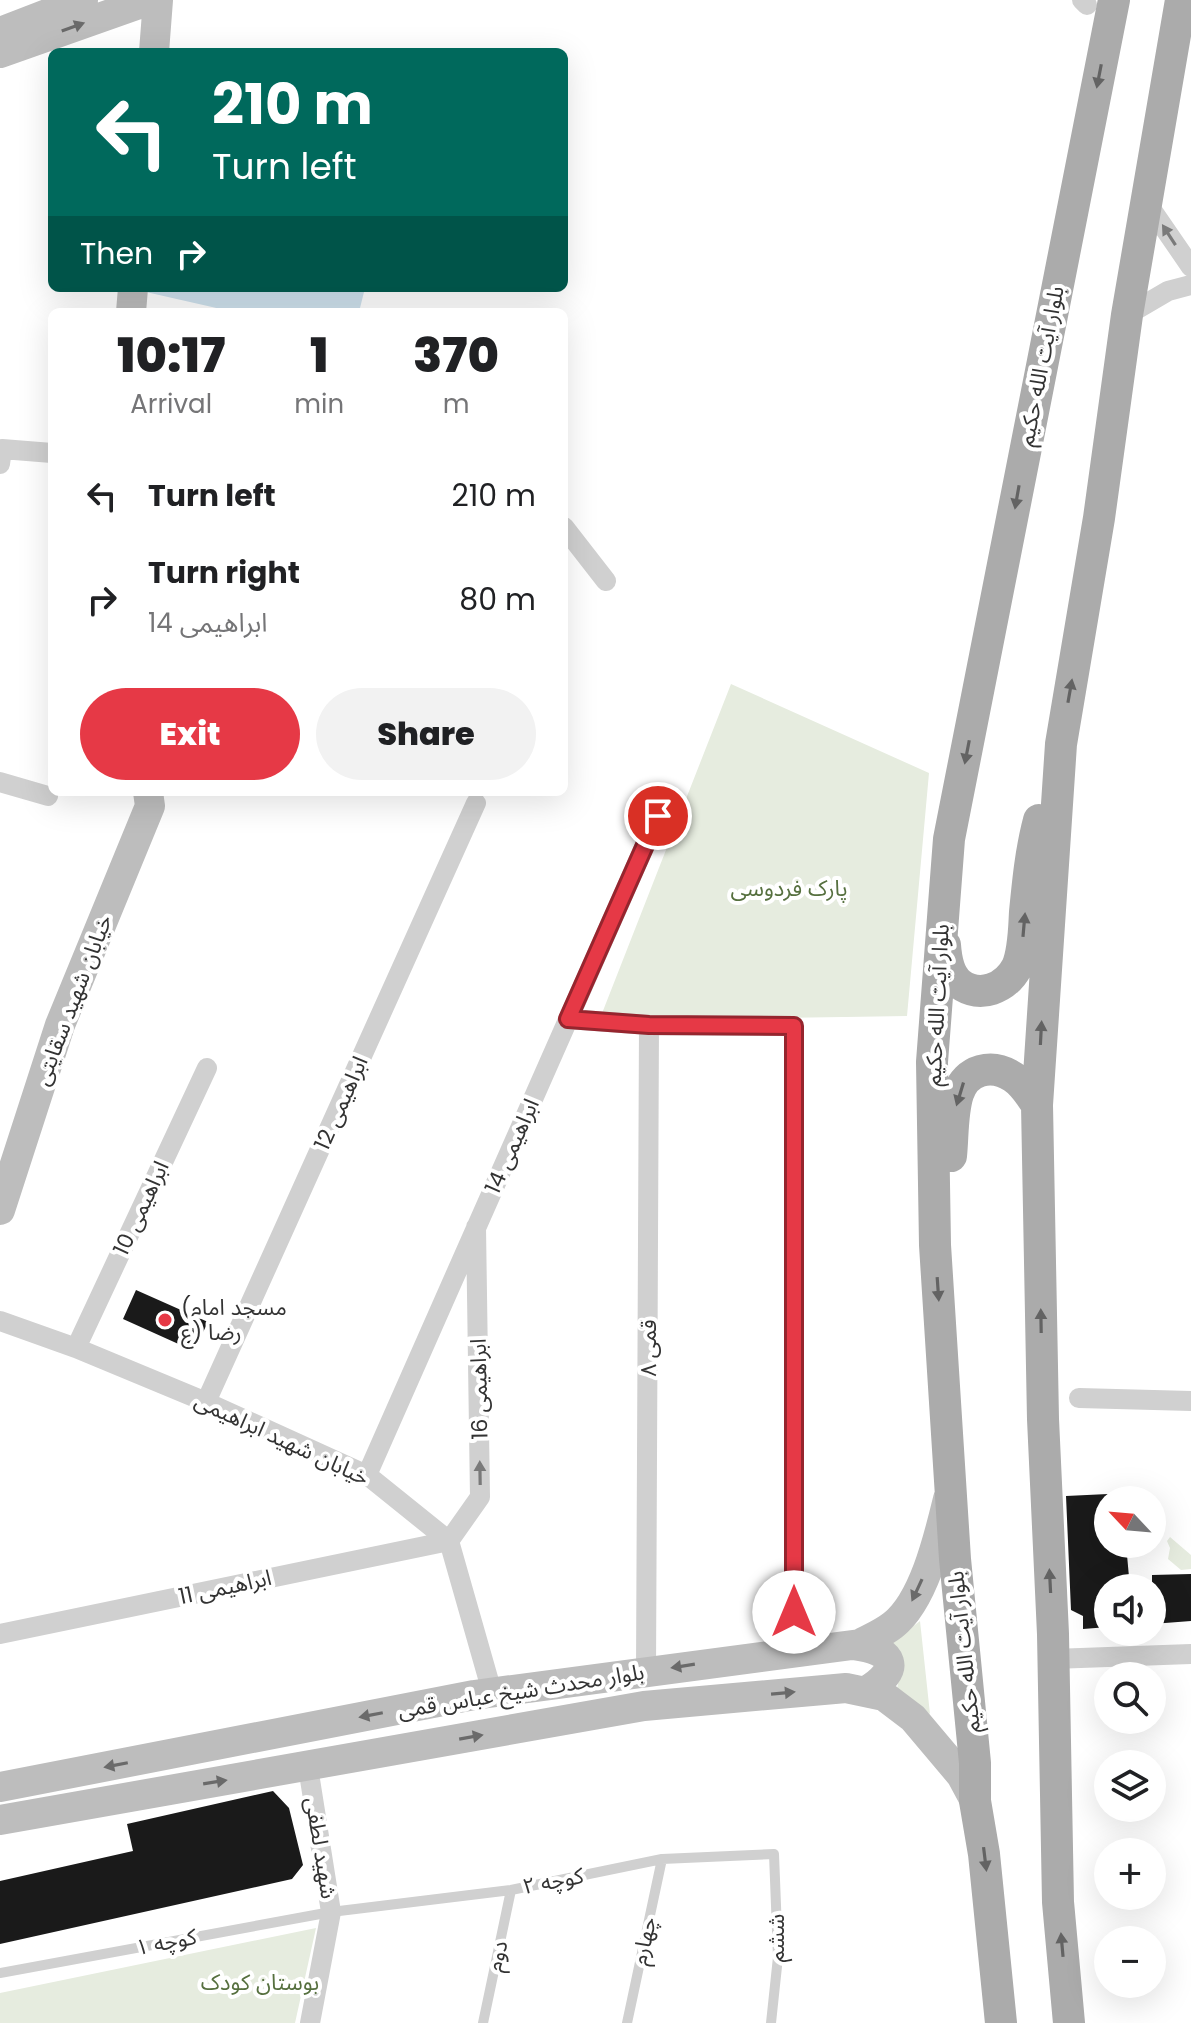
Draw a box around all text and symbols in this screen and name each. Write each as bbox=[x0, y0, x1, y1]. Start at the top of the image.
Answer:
one-way arrow bbox=[62, 20, 86, 33]
one-way arrow bbox=[1092, 64, 1105, 89]
text: 210 m bbox=[212, 65, 373, 144]
icon: left bbox=[80, 80, 184, 184]
text: Turn left bbox=[212, 141, 357, 192]
one-way arrow bbox=[1162, 224, 1176, 246]
text: Then bbox=[80, 232, 153, 275]
icon: right bbox=[169, 232, 213, 276]
street label: بلوار آیت الله حکیم bbox=[1010, 283, 1073, 449]
text: 10:17 bbox=[117, 322, 225, 389]
text: 1 bbox=[310, 322, 328, 389]
text: 370 bbox=[413, 322, 499, 389]
text: Arrival bbox=[130, 386, 212, 422]
text: min bbox=[294, 386, 344, 422]
text: m bbox=[443, 386, 469, 422]
icon: left bbox=[80, 474, 124, 518]
text: Turn left bbox=[148, 474, 276, 517]
text: 210 m bbox=[451, 474, 536, 517]
one-way arrow bbox=[1010, 484, 1022, 509]
text: Turn right bbox=[148, 551, 300, 594]
icon: right bbox=[80, 578, 124, 622]
text: 80 m bbox=[459, 578, 536, 621]
text: ابراهیمی 14 bbox=[148, 605, 267, 641]
one-way arrow bbox=[1064, 678, 1077, 703]
button: Exit bbox=[80, 688, 300, 780]
button: Share bbox=[316, 688, 536, 780]
one-way arrow bbox=[960, 739, 972, 764]
pin bbox=[624, 782, 692, 850]
icon: arrive bbox=[636, 794, 680, 838]
park label: پارک فردوسی bbox=[731, 873, 848, 904]
street label: خیابان شهید سقایتی bbox=[26, 910, 120, 1090]
one-way arrow bbox=[1018, 912, 1031, 937]
street label: بلوار آیت الله حکیم bbox=[917, 923, 958, 1087]
one-way arrow bbox=[1035, 1020, 1048, 1045]
street label: ابراهیمی 12 bbox=[307, 1051, 375, 1155]
one-way arrow bbox=[953, 1082, 966, 1106]
street label: ابراهیمی 14 bbox=[477, 1094, 547, 1198]
street label: ابراهیمی 10 bbox=[106, 1156, 176, 1260]
one-way arrow bbox=[932, 1277, 945, 1302]
place label: (مسجد امام رضا (ع bbox=[181, 1292, 287, 1349]
one-way arrow bbox=[1035, 1308, 1048, 1333]
marker: (مسجد امام رضا (ع bbox=[156, 1311, 174, 1329]
street label: قمی ۸ bbox=[633, 1319, 664, 1377]
street label: ابراهیمی 16 bbox=[463, 1338, 495, 1440]
street label: خیابان شهید ابراهیمی bbox=[190, 1385, 374, 1493]
one-way arrow bbox=[474, 1460, 486, 1485]
north arrow bbox=[1094, 1486, 1166, 1558]
map controls bbox=[1094, 1486, 1166, 1998]
street label: ابراهیمی 11 bbox=[176, 1562, 274, 1612]
one-way arrow bbox=[1044, 1568, 1057, 1593]
street label: بلوار آیت الله حکیم bbox=[940, 1569, 989, 1734]
position arrow bbox=[752, 1570, 836, 1654]
button: sound bbox=[1094, 1574, 1166, 1646]
one-way arrow bbox=[910, 1578, 924, 1601]
street label: بلوار محدث شیخ عباس قمی bbox=[396, 1656, 647, 1727]
one-way arrow bbox=[670, 1660, 695, 1673]
button: search bbox=[1094, 1662, 1166, 1734]
one-way arrow bbox=[771, 1687, 796, 1700]
one-way arrow bbox=[358, 1709, 383, 1722]
one-way arrow bbox=[458, 1731, 483, 1743]
button: layers bbox=[1094, 1750, 1166, 1822]
one-way arrow bbox=[103, 1759, 128, 1771]
one-way arrow bbox=[202, 1775, 227, 1788]
street label: شهید لطفی bbox=[298, 1795, 344, 1901]
button: + bbox=[1094, 1838, 1166, 1910]
one-way arrow bbox=[978, 1847, 991, 1872]
street label: کوچه ۲ bbox=[520, 1860, 587, 1902]
street label: چهارم bbox=[624, 1914, 665, 1968]
street label: ششم bbox=[761, 1914, 793, 1962]
street label: کوچه ۱ bbox=[133, 1921, 200, 1963]
button: − bbox=[1094, 1926, 1166, 1998]
one-way arrow bbox=[1055, 1932, 1068, 1957]
street label: دوم bbox=[479, 1938, 516, 1975]
park label: بوستان کودک bbox=[201, 1967, 319, 1998]

